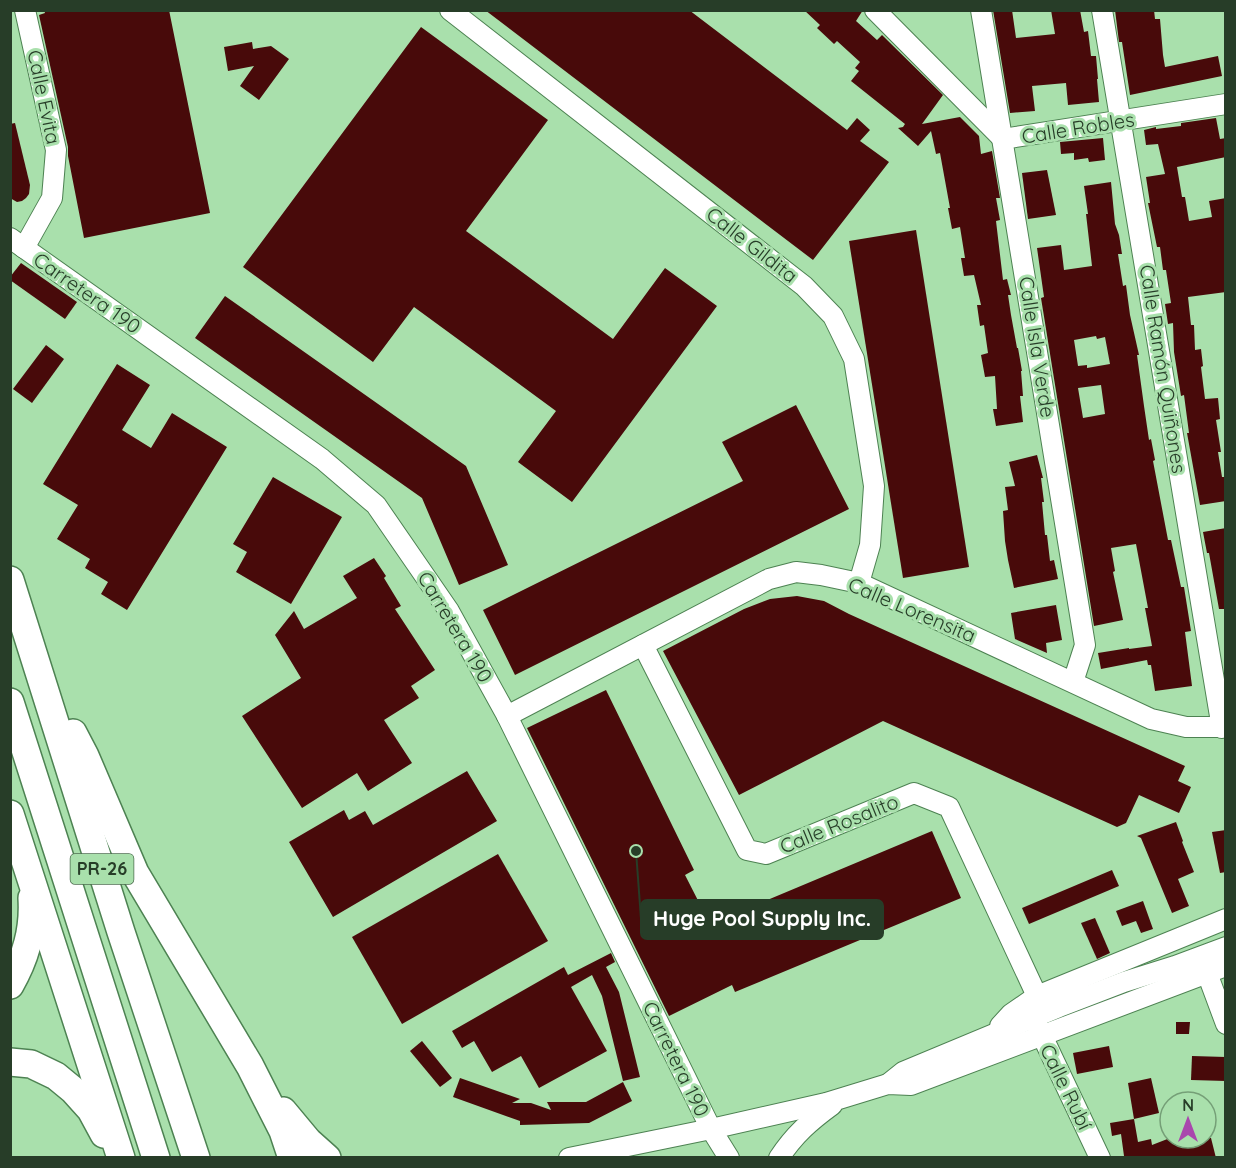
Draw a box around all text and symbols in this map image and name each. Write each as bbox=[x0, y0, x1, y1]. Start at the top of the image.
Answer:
street label: Calle Evita bbox=[22, 47, 67, 146]
street label: Calle Robles bbox=[1020, 106, 1136, 149]
street label: Calle Gildita bbox=[702, 201, 803, 288]
street label: Carretera 190 bbox=[29, 247, 146, 339]
street label: Calle Ramón Quiñones bbox=[1135, 263, 1192, 475]
street label: Calle Isla Verde bbox=[1014, 275, 1061, 419]
street label: Carretera 190 bbox=[413, 567, 498, 687]
street label: Calle Lorensita bbox=[845, 571, 980, 648]
street label: Calle Rosalito bbox=[776, 788, 902, 859]
road number: PR-26 bbox=[70, 854, 134, 884]
callout: Huge Pool Supply Inc. bbox=[641, 900, 883, 939]
text: Huge Pool Supply Inc. bbox=[653, 905, 871, 931]
street label: Carretera 190 bbox=[638, 997, 715, 1120]
street label: Calle Rubí bbox=[1035, 1040, 1098, 1134]
north arrow bbox=[1158, 1090, 1218, 1150]
text: N bbox=[1182, 1095, 1194, 1115]

